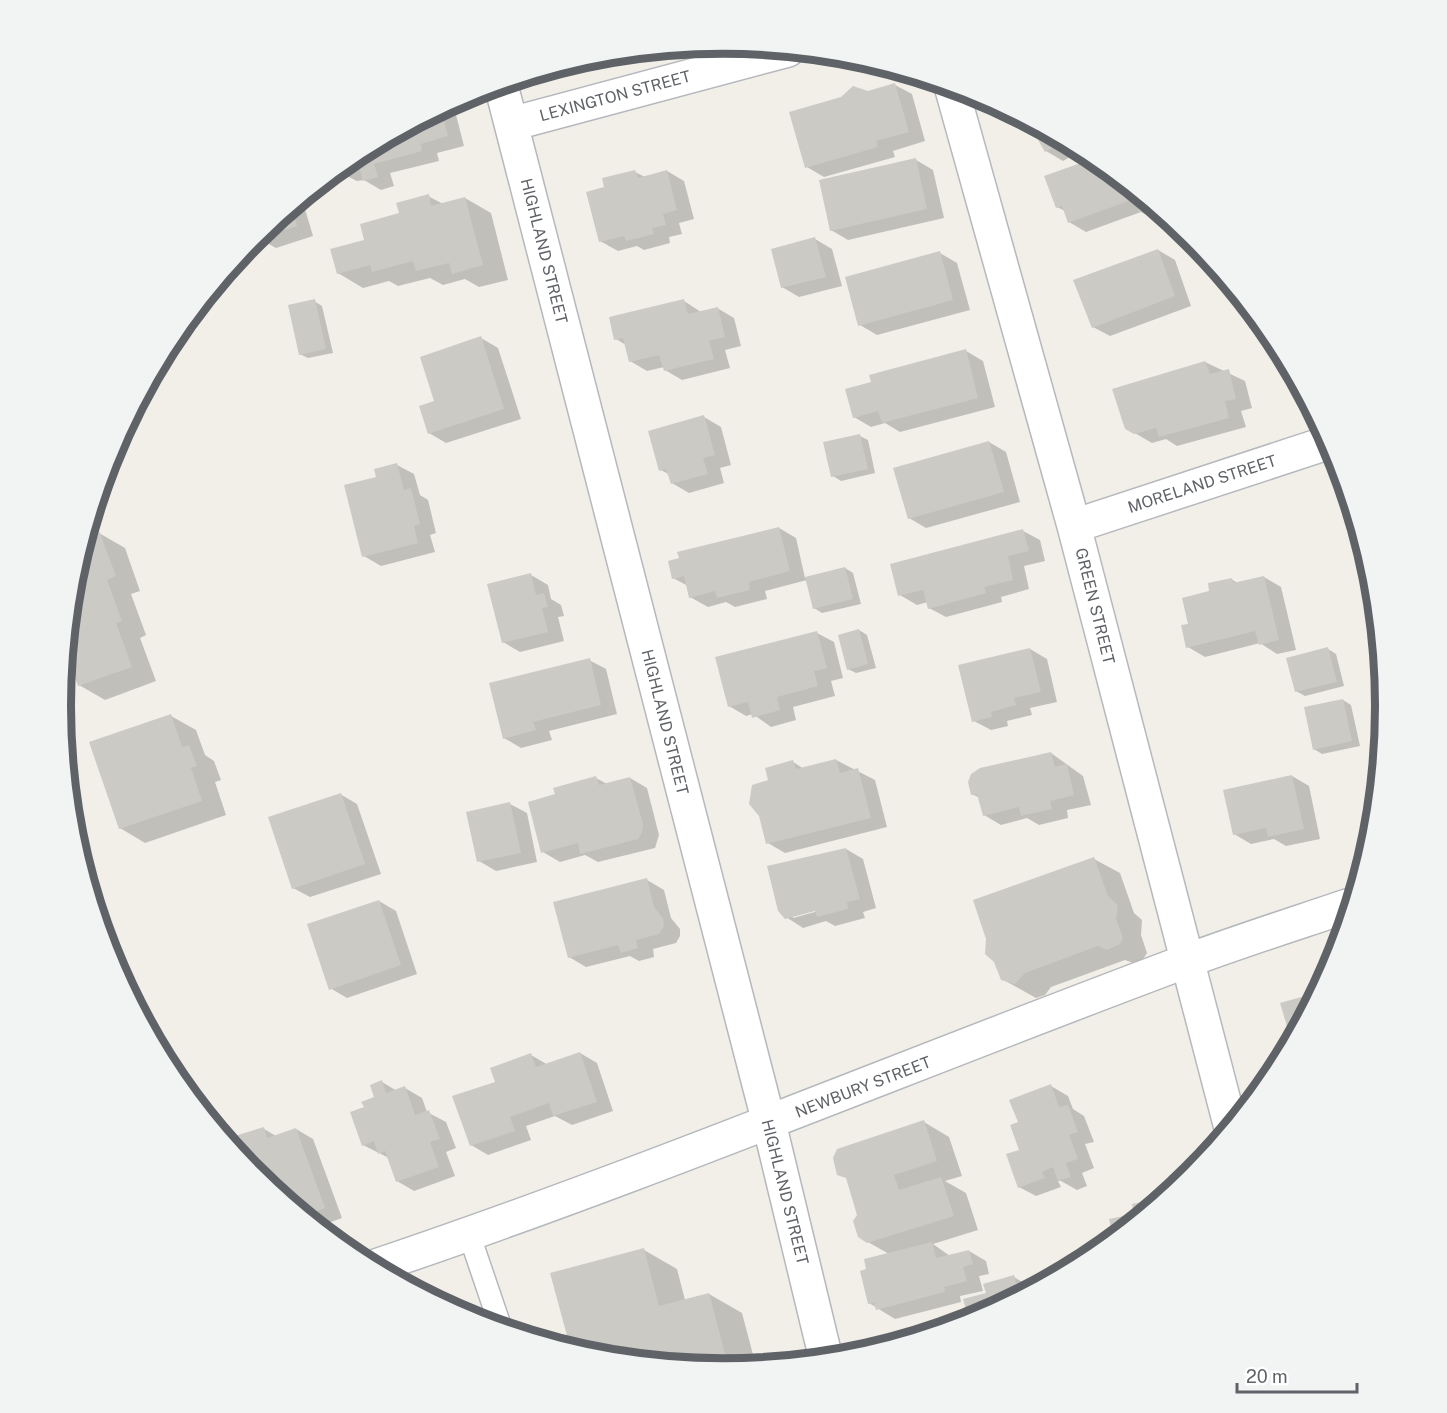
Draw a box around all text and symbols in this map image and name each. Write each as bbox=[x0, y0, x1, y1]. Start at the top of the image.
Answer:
street label: LEXINGTON STREET bbox=[537, 67, 693, 125]
street label: HIGHLAND STREET bbox=[517, 176, 571, 326]
street label: MORELAND STREET bbox=[1125, 451, 1279, 517]
street label: GREEN STREET bbox=[1071, 546, 1119, 667]
street label: HIGHLAND STREET bbox=[638, 647, 692, 797]
street label: NEWBURY STREET bbox=[792, 1052, 934, 1122]
street label: HIGHLAND STREET bbox=[758, 1117, 812, 1267]
scale bar bbox=[1237, 1356, 1357, 1394]
text: 20 m bbox=[1246, 1366, 1288, 1387]

